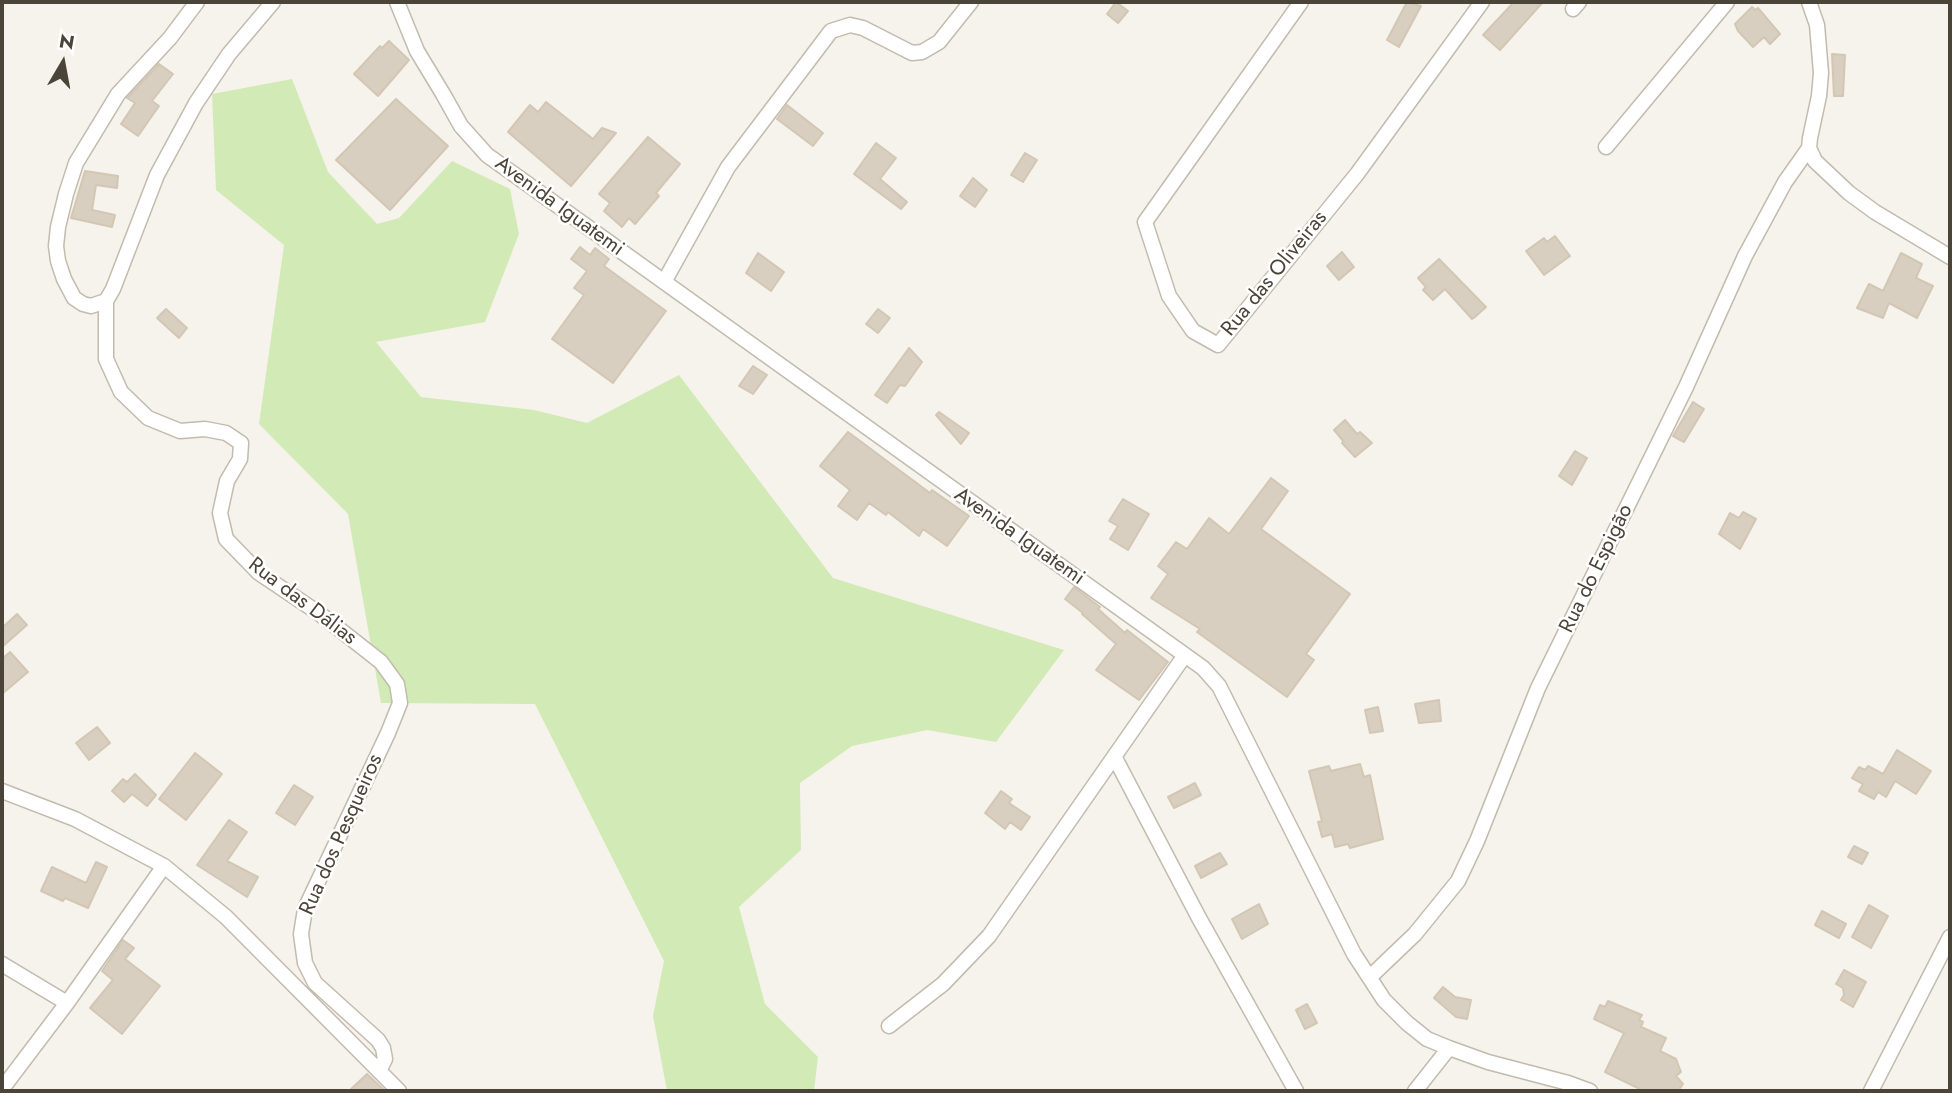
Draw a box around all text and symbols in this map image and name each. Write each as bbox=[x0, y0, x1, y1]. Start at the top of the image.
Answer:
text: N bbox=[57, 27, 77, 56]
north arrow bbox=[28, 28, 98, 98]
street label: Avenida Iguatemi bbox=[490, 152, 628, 262]
street label: Rua das Oliveiras bbox=[1217, 206, 1333, 342]
street label: Avenida Iguatemi bbox=[949, 483, 1089, 591]
street label: Rua do Espigão bbox=[1555, 501, 1639, 637]
street label: Rua das Dálias bbox=[243, 553, 361, 651]
street label: Rua dos Pesqueiros bbox=[295, 751, 389, 919]

